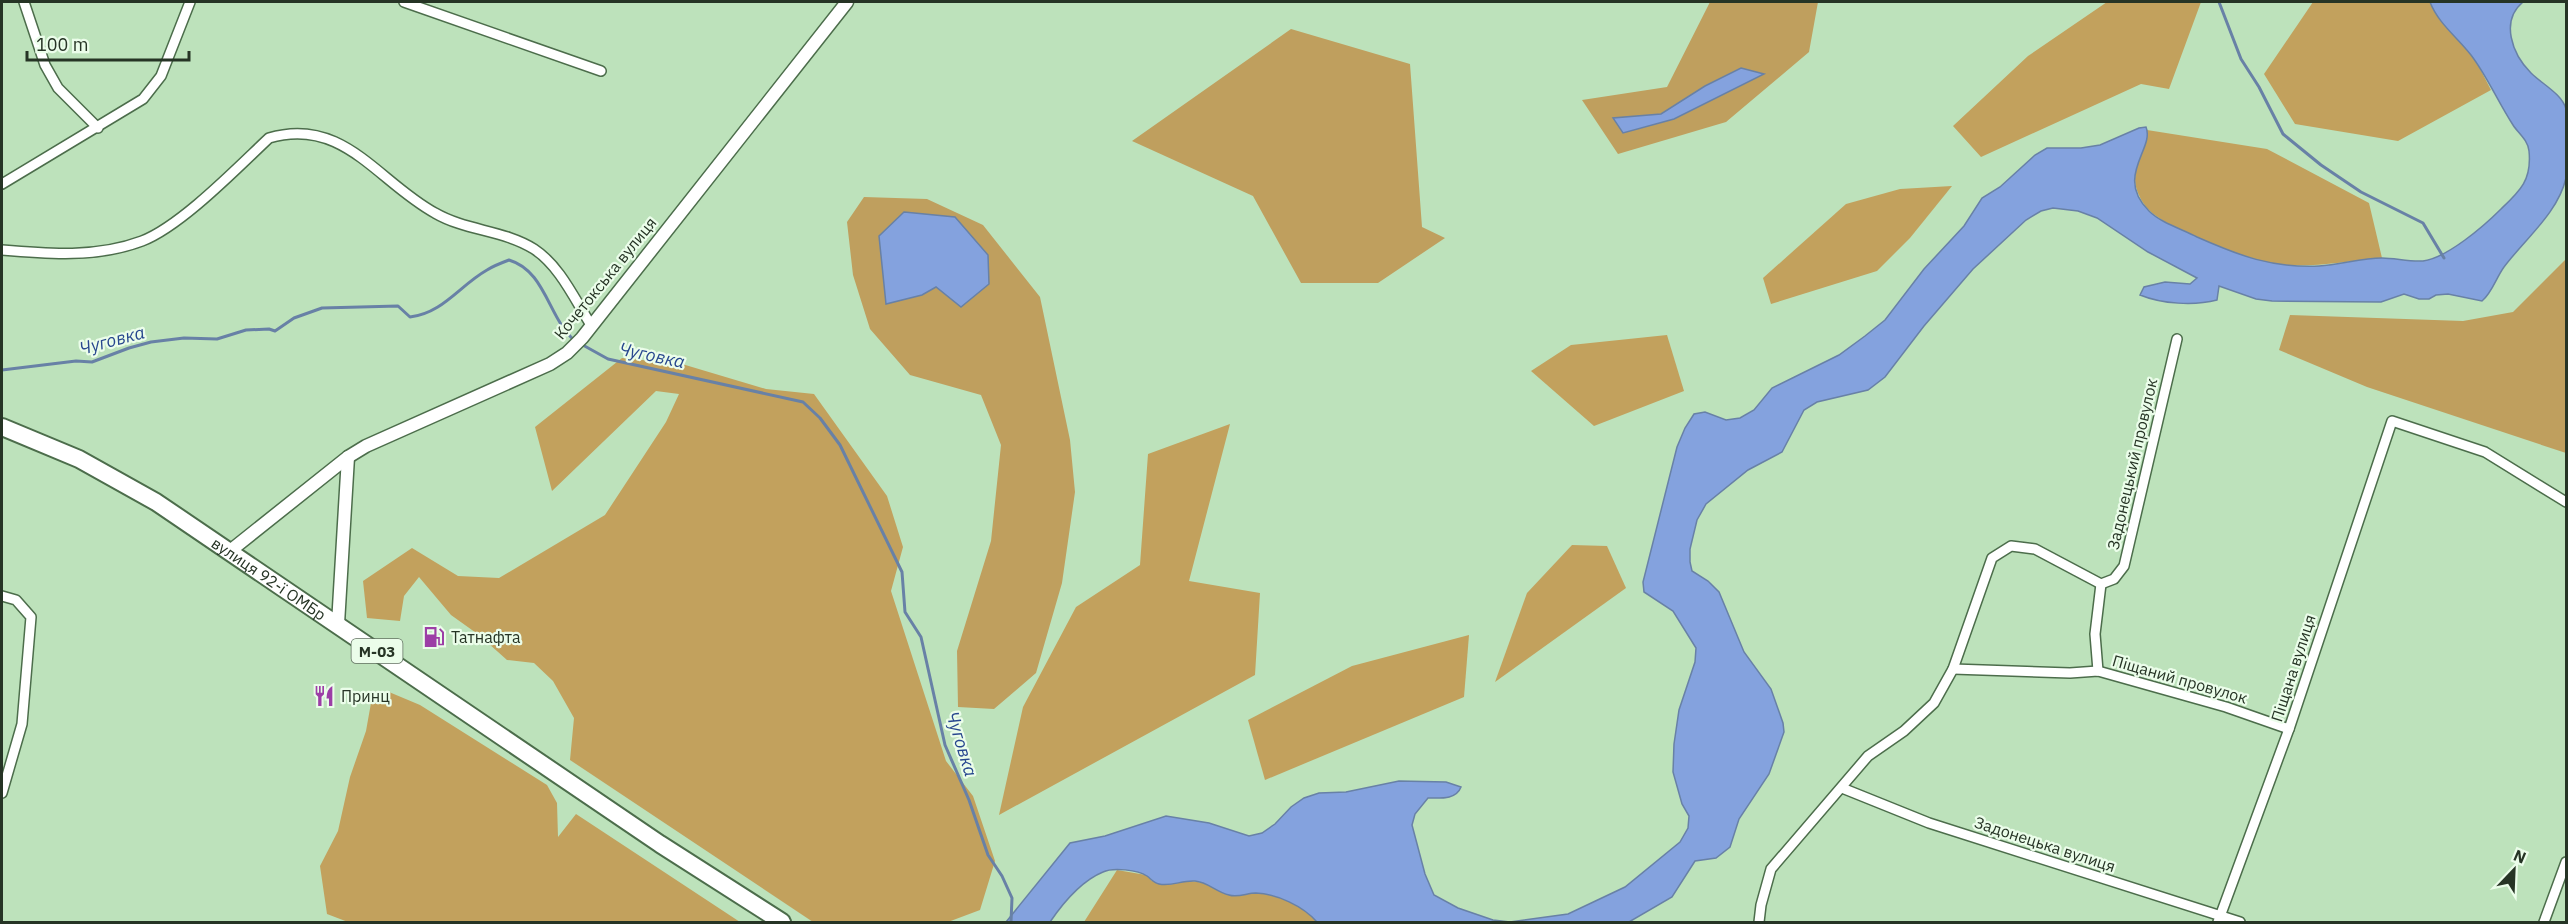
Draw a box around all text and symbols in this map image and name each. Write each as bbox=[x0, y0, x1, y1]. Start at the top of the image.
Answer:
scale bar bbox=[27, 24, 189, 62]
text: 100 m bbox=[36, 33, 88, 56]
street label: Кочетокська вулиця bbox=[550, 213, 660, 343]
water label: Чуговка bbox=[77, 320, 147, 360]
water label: Чуговка bbox=[617, 337, 687, 373]
street label: Задонецький провулок bbox=[2103, 376, 2161, 552]
street label: вулиця 92-ї ОМБр bbox=[208, 533, 330, 625]
street label: Піщана вулиця bbox=[2266, 612, 2320, 724]
fuel station icon: Татнафта bbox=[422, 625, 446, 649]
place label: Татнафта bbox=[451, 627, 521, 647]
road number: М-03 bbox=[352, 639, 403, 663]
street label: Піщаний провулок bbox=[2110, 650, 2250, 708]
restaurant icon: Принц bbox=[312, 684, 336, 708]
place label: Принц bbox=[341, 686, 390, 706]
water label: Чуговка bbox=[941, 709, 983, 779]
street label: Задонецька вулиця bbox=[1972, 812, 2118, 876]
north arrow bbox=[2484, 840, 2544, 900]
text: N bbox=[2511, 845, 2529, 868]

